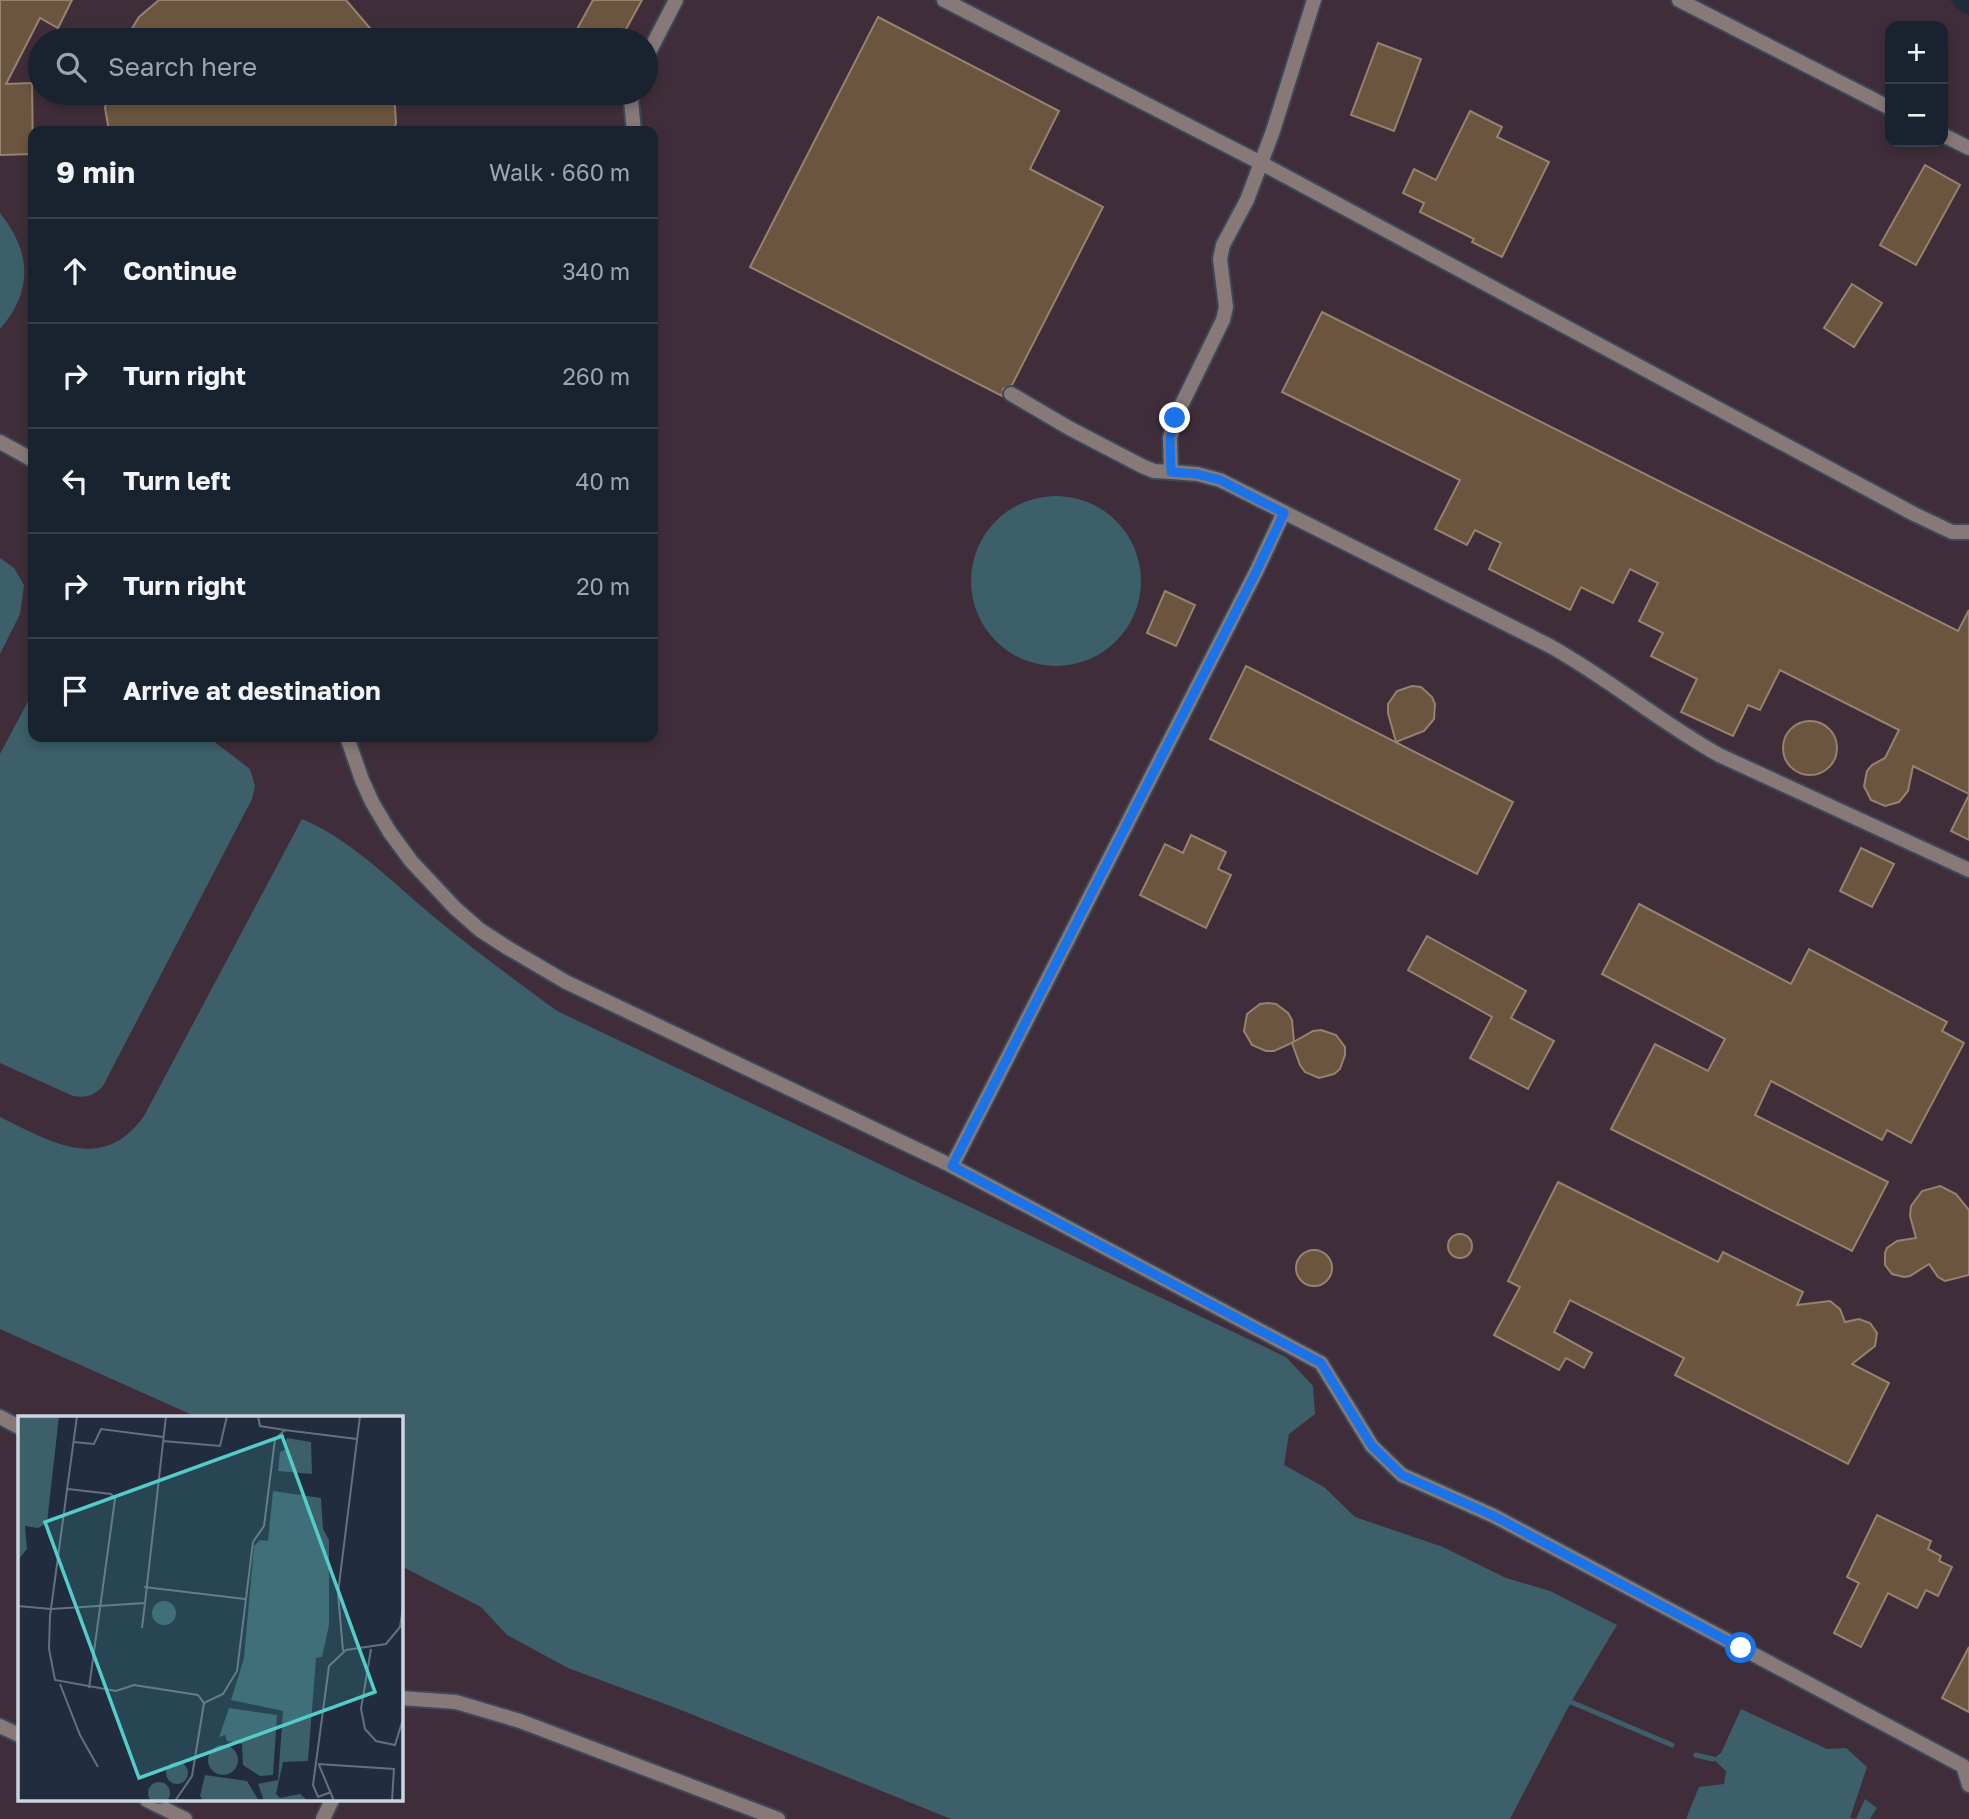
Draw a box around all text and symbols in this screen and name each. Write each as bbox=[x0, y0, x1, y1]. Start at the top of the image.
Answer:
map controls bbox=[1885, 21, 1948, 147]
button: + bbox=[1885, 21, 1948, 84]
search box bbox=[28, 28, 658, 105]
icon: search bbox=[52, 48, 90, 86]
text: Search here bbox=[108, 51, 257, 82]
button: − bbox=[1885, 84, 1948, 147]
text: 9 min bbox=[56, 154, 135, 190]
text: Walk · 660 m bbox=[489, 158, 630, 186]
icon: ahead bbox=[56, 252, 94, 290]
text: Continue bbox=[123, 255, 237, 286]
text: 340 m bbox=[562, 257, 630, 285]
icon: right bbox=[56, 357, 94, 395]
text: Turn right bbox=[123, 360, 246, 391]
text: 260 m bbox=[562, 362, 630, 390]
route end bbox=[1159, 402, 1190, 433]
icon: left bbox=[56, 462, 94, 500]
text: Turn left bbox=[123, 465, 231, 496]
text: 40 m bbox=[576, 467, 630, 495]
icon: right bbox=[56, 567, 94, 605]
text: Turn right bbox=[123, 570, 246, 601]
text: 20 m bbox=[576, 572, 630, 600]
icon: arrive bbox=[56, 672, 94, 710]
text: Arrive at destination bbox=[123, 675, 381, 706]
inset map bbox=[18, 1416, 402, 1801]
route start bbox=[1725, 1632, 1756, 1663]

